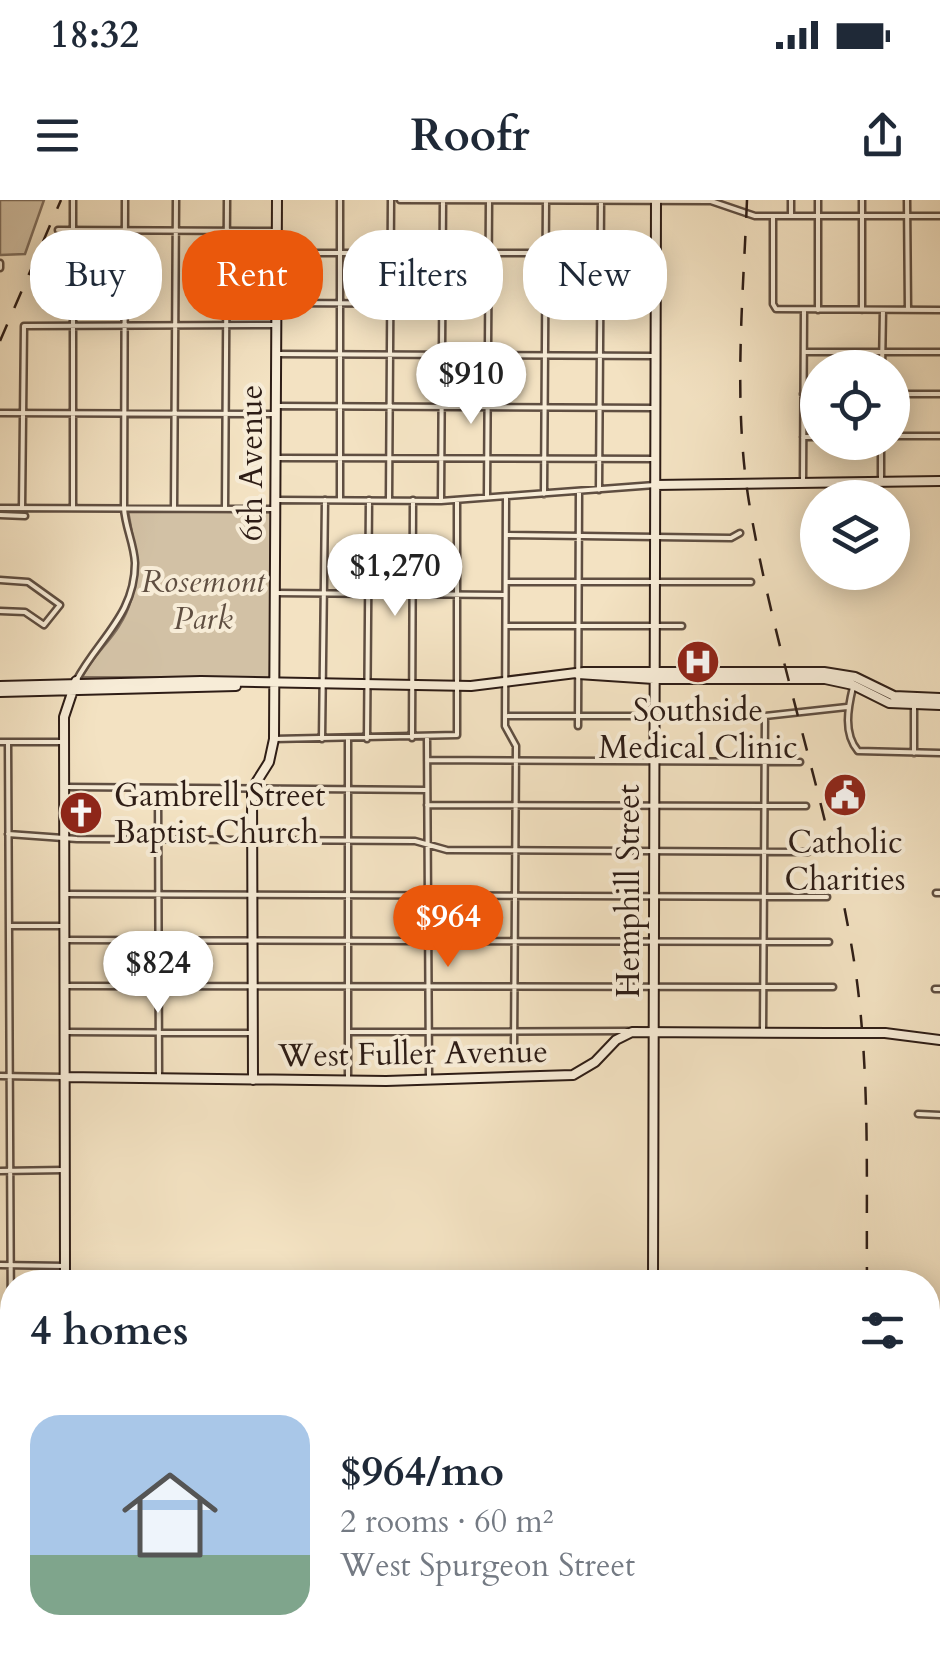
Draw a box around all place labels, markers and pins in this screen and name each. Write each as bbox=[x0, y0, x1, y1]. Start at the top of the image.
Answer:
pin: $910 bbox=[412, 342, 530, 427]
pin: $1,270 bbox=[314, 534, 476, 619]
hospital icon: Southside Medical Clinic bbox=[675, 639, 721, 685]
place label: Southside Medical Clinic bbox=[598, 689, 798, 770]
public building icon: Catholic Charities bbox=[822, 772, 868, 818]
place label: Gambrell Street Baptist Church bbox=[114, 774, 325, 855]
church icon: Gambrell Street Baptist Church bbox=[58, 790, 104, 836]
place label: Catholic Charities bbox=[785, 821, 905, 902]
pin: $964 bbox=[389, 885, 507, 970]
pin: $824 bbox=[99, 931, 217, 1016]

